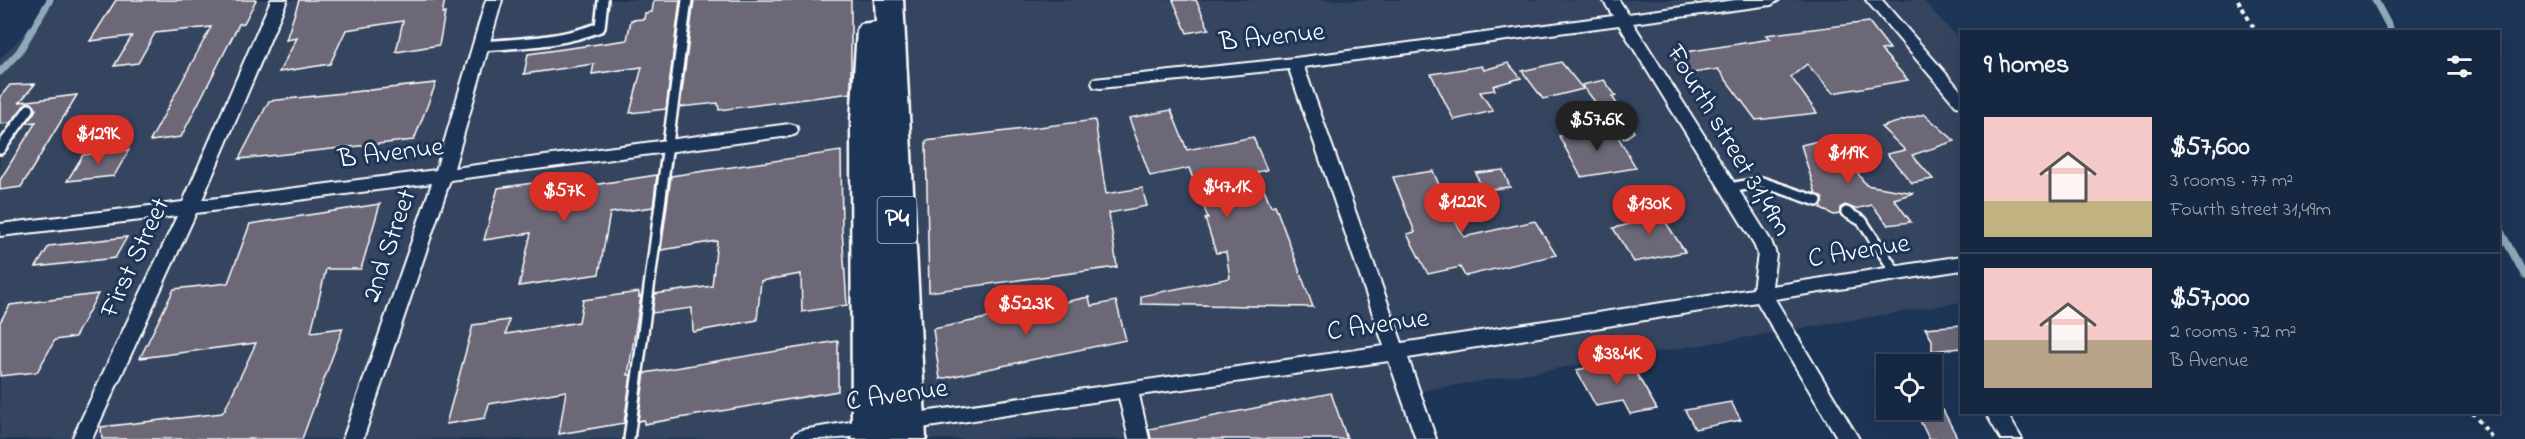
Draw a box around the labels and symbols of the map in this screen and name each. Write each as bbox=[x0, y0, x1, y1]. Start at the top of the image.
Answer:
street label: B Avenue bbox=[1216, 13, 1327, 63]
street label: Fourth street 31,49m bbox=[1655, 37, 1801, 244]
pin: $57.6K bbox=[1548, 101, 1646, 152]
pin: $129K bbox=[56, 115, 140, 166]
street label: B Avenue bbox=[335, 128, 447, 180]
pin: $119K bbox=[1806, 134, 1890, 185]
pin: $47.1K bbox=[1178, 168, 1276, 219]
pin: $57K bbox=[528, 172, 600, 223]
pin: $122K bbox=[1420, 183, 1504, 234]
street label: 2nd Street bbox=[353, 184, 427, 308]
pin: $130K bbox=[1607, 185, 1691, 236]
street label: First Street bbox=[91, 192, 181, 325]
road number: P4 bbox=[878, 197, 916, 243]
street label: C Avenue bbox=[1805, 225, 1913, 279]
pin: $52.3K bbox=[977, 285, 1075, 336]
street label: C Avenue bbox=[1325, 299, 1432, 352]
pin: $38.4K bbox=[1568, 335, 1666, 386]
street label: C Avenue bbox=[844, 369, 951, 422]

